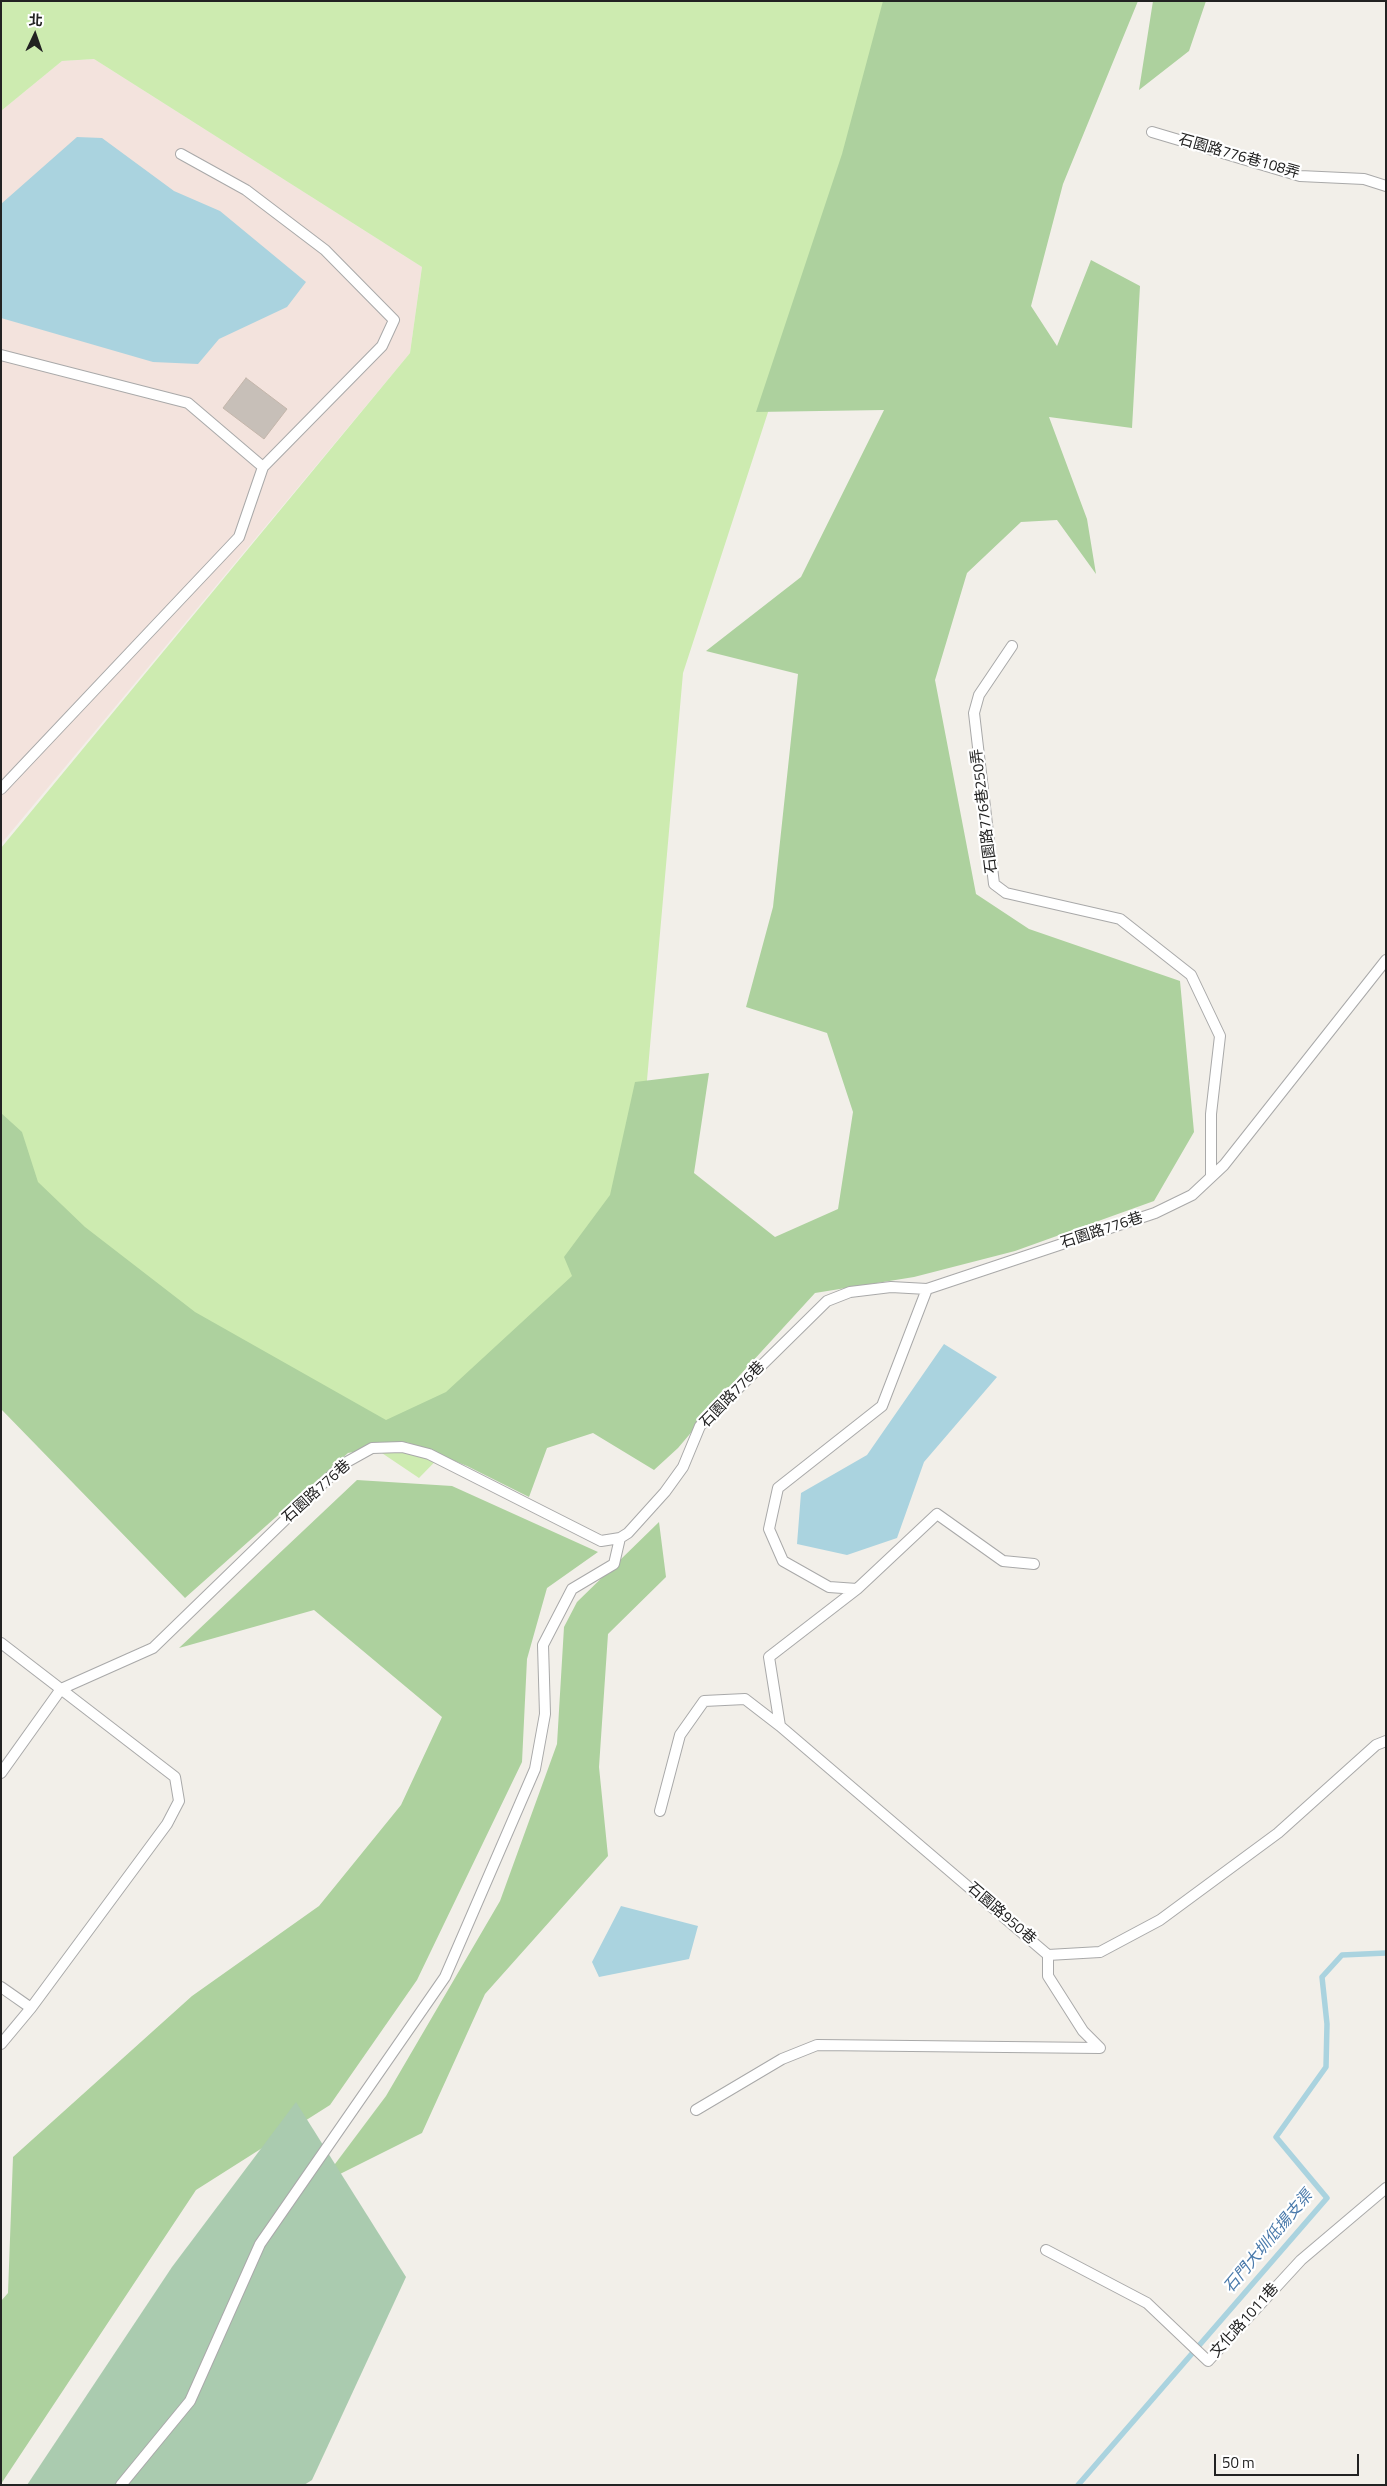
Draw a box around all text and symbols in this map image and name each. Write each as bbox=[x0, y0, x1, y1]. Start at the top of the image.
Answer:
text: 北 bbox=[28, 9, 43, 30]
north arrow bbox=[10, 10, 60, 60]
street label: 石園路776巷108弄 bbox=[1176, 131, 1302, 183]
street label: 石園路776巷250弄 bbox=[968, 748, 1002, 874]
street label: 石園路776巷 bbox=[1059, 1209, 1145, 1253]
street label: 石園路776巷 bbox=[697, 1358, 769, 1432]
street label: 石園路776巷 bbox=[279, 1457, 355, 1527]
street label: 石園路950巷 bbox=[963, 1879, 1039, 1949]
water label: 石門大圳低揚支渠 bbox=[1221, 2187, 1317, 2297]
street label: 文化路1011巷 bbox=[1207, 2280, 1283, 2362]
scale bar bbox=[1217, 2444, 1362, 2476]
text: 50 m bbox=[1222, 2451, 1255, 2474]

